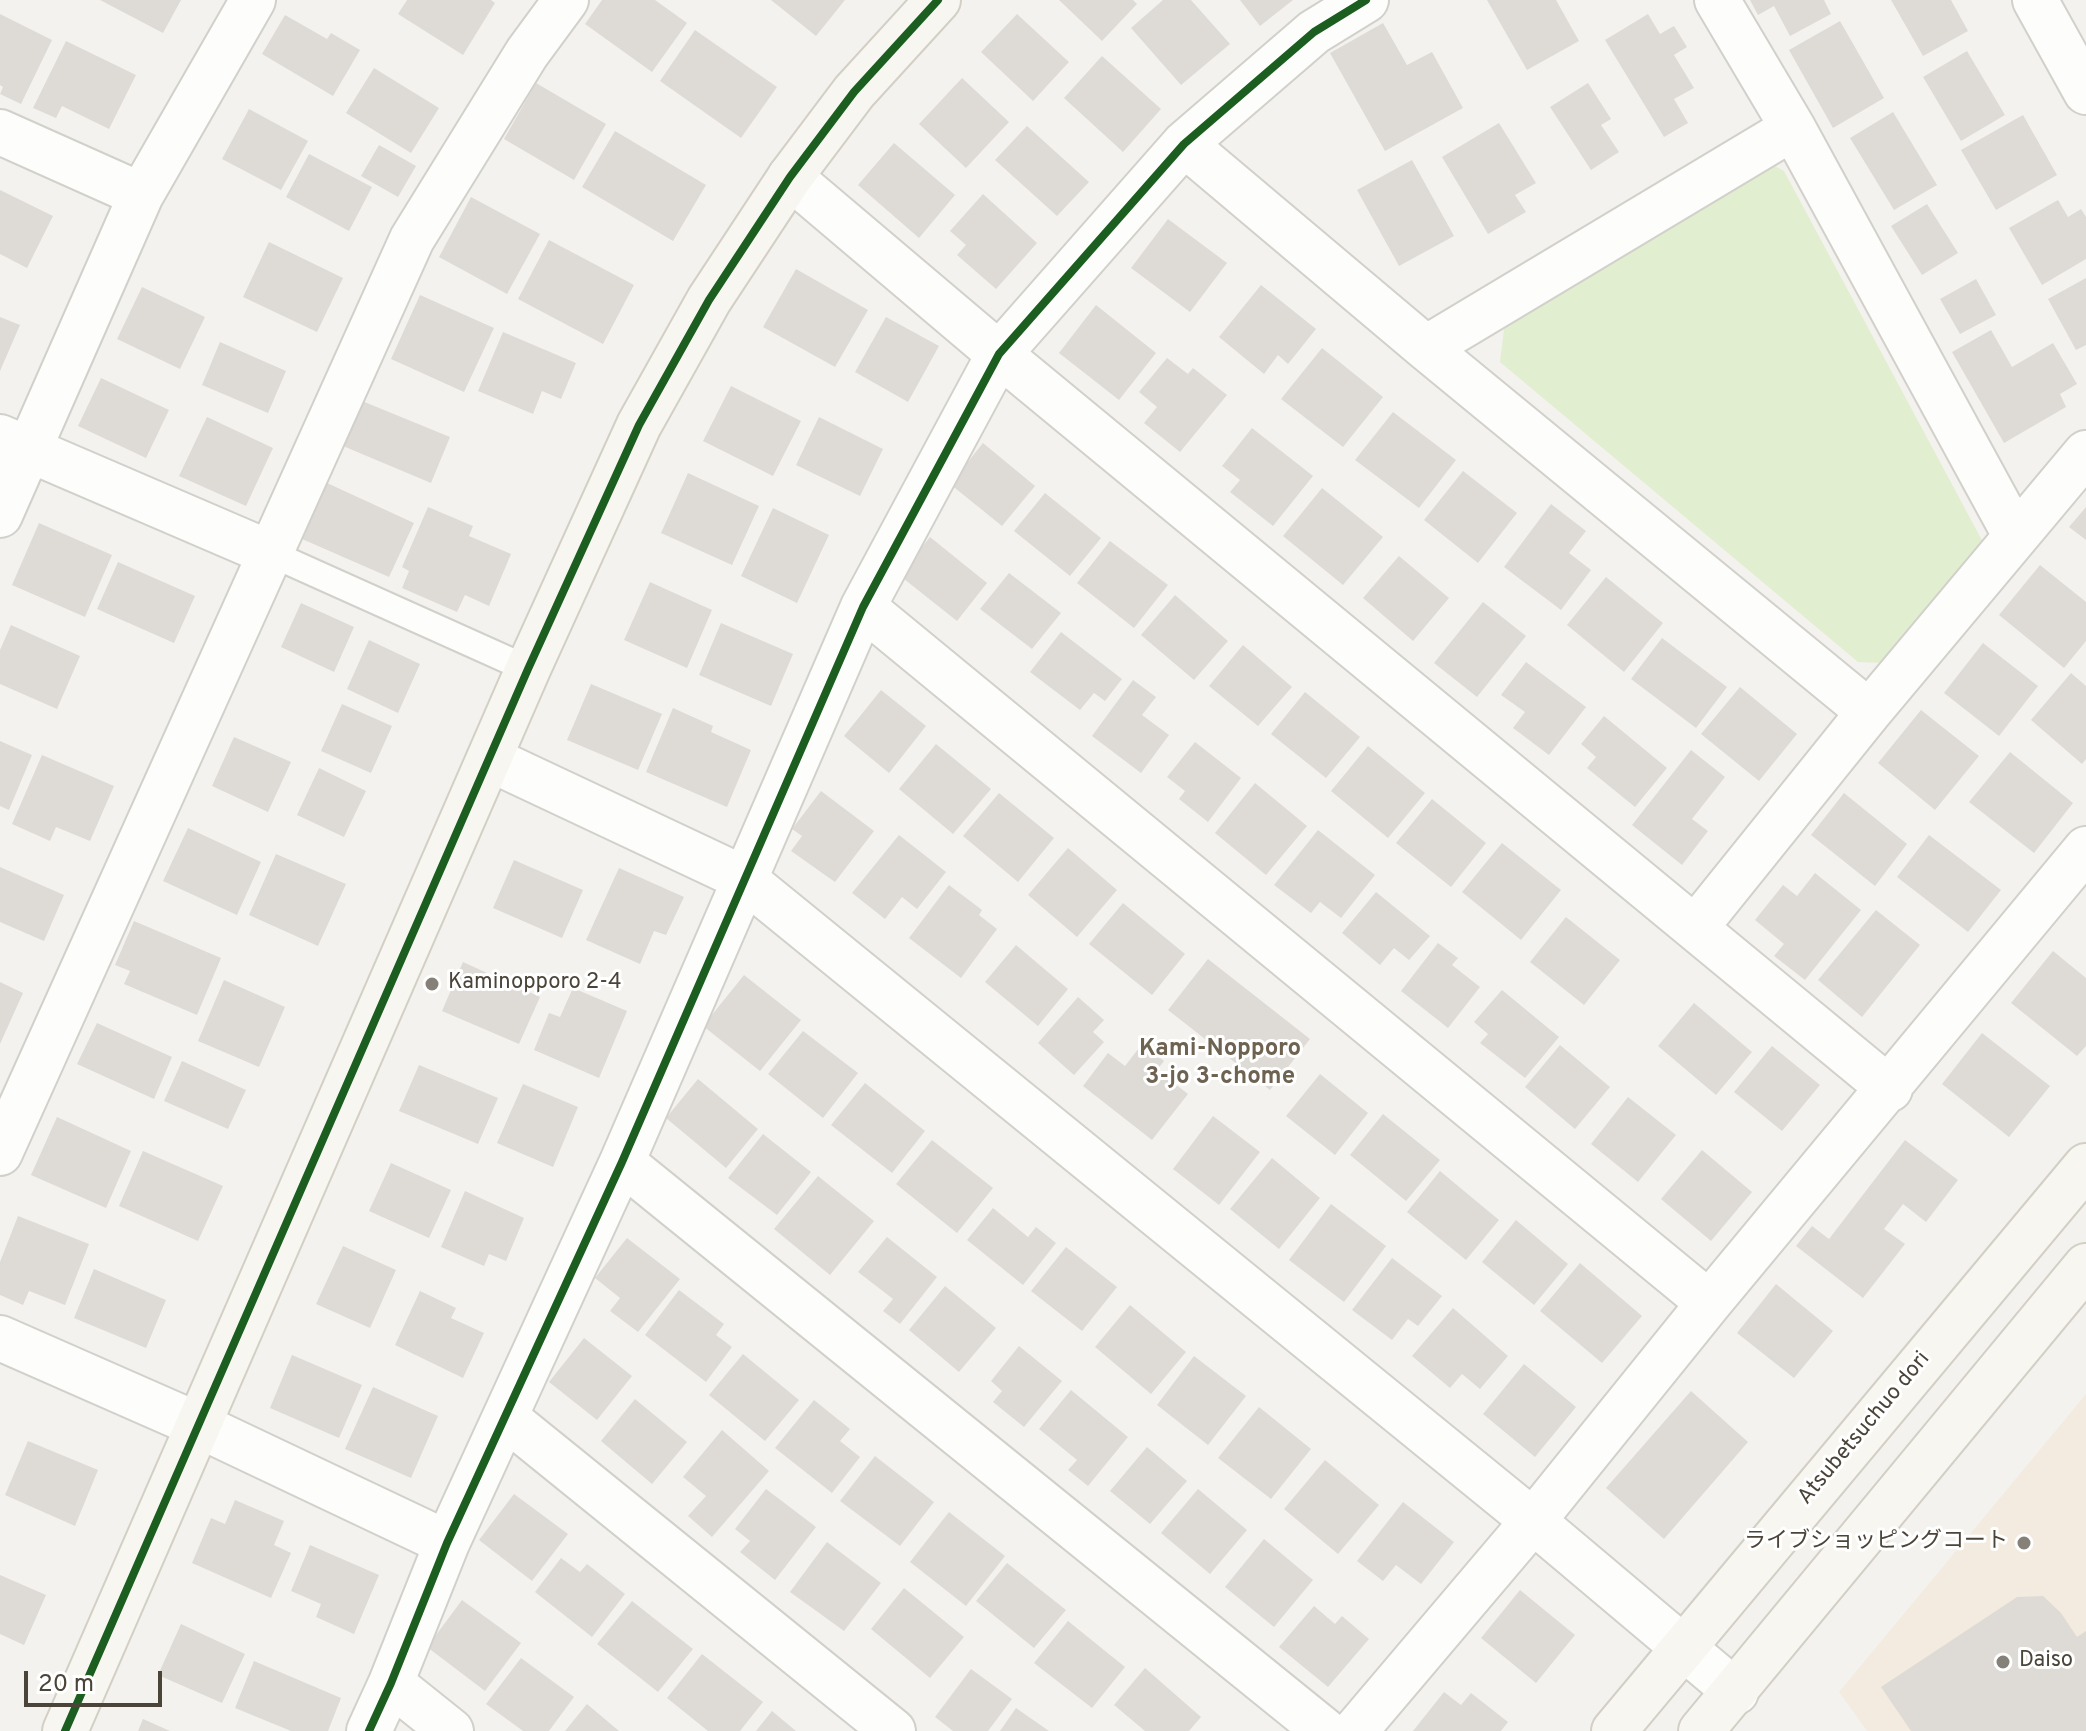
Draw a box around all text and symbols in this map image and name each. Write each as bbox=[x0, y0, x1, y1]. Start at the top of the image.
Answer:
place label: Kaminopporo 2-4 bbox=[448, 971, 622, 997]
marker: Kaminopporo 2-4 bbox=[423, 975, 441, 993]
district label: Kami-Nopporo 3-jo 3-chome bbox=[1139, 1036, 1301, 1092]
street label: Atsubetsuchuo dori bbox=[1793, 1347, 1937, 1511]
place label: ライブショッピングコート bbox=[1744, 1530, 2008, 1556]
marker: ライブショッピングコート bbox=[2015, 1534, 2033, 1552]
place label: Daiso bbox=[2019, 1649, 2073, 1675]
marker: Daiso bbox=[1994, 1653, 2012, 1671]
scale bar bbox=[28, 1655, 166, 1705]
text: 20 m bbox=[38, 1670, 94, 1700]

